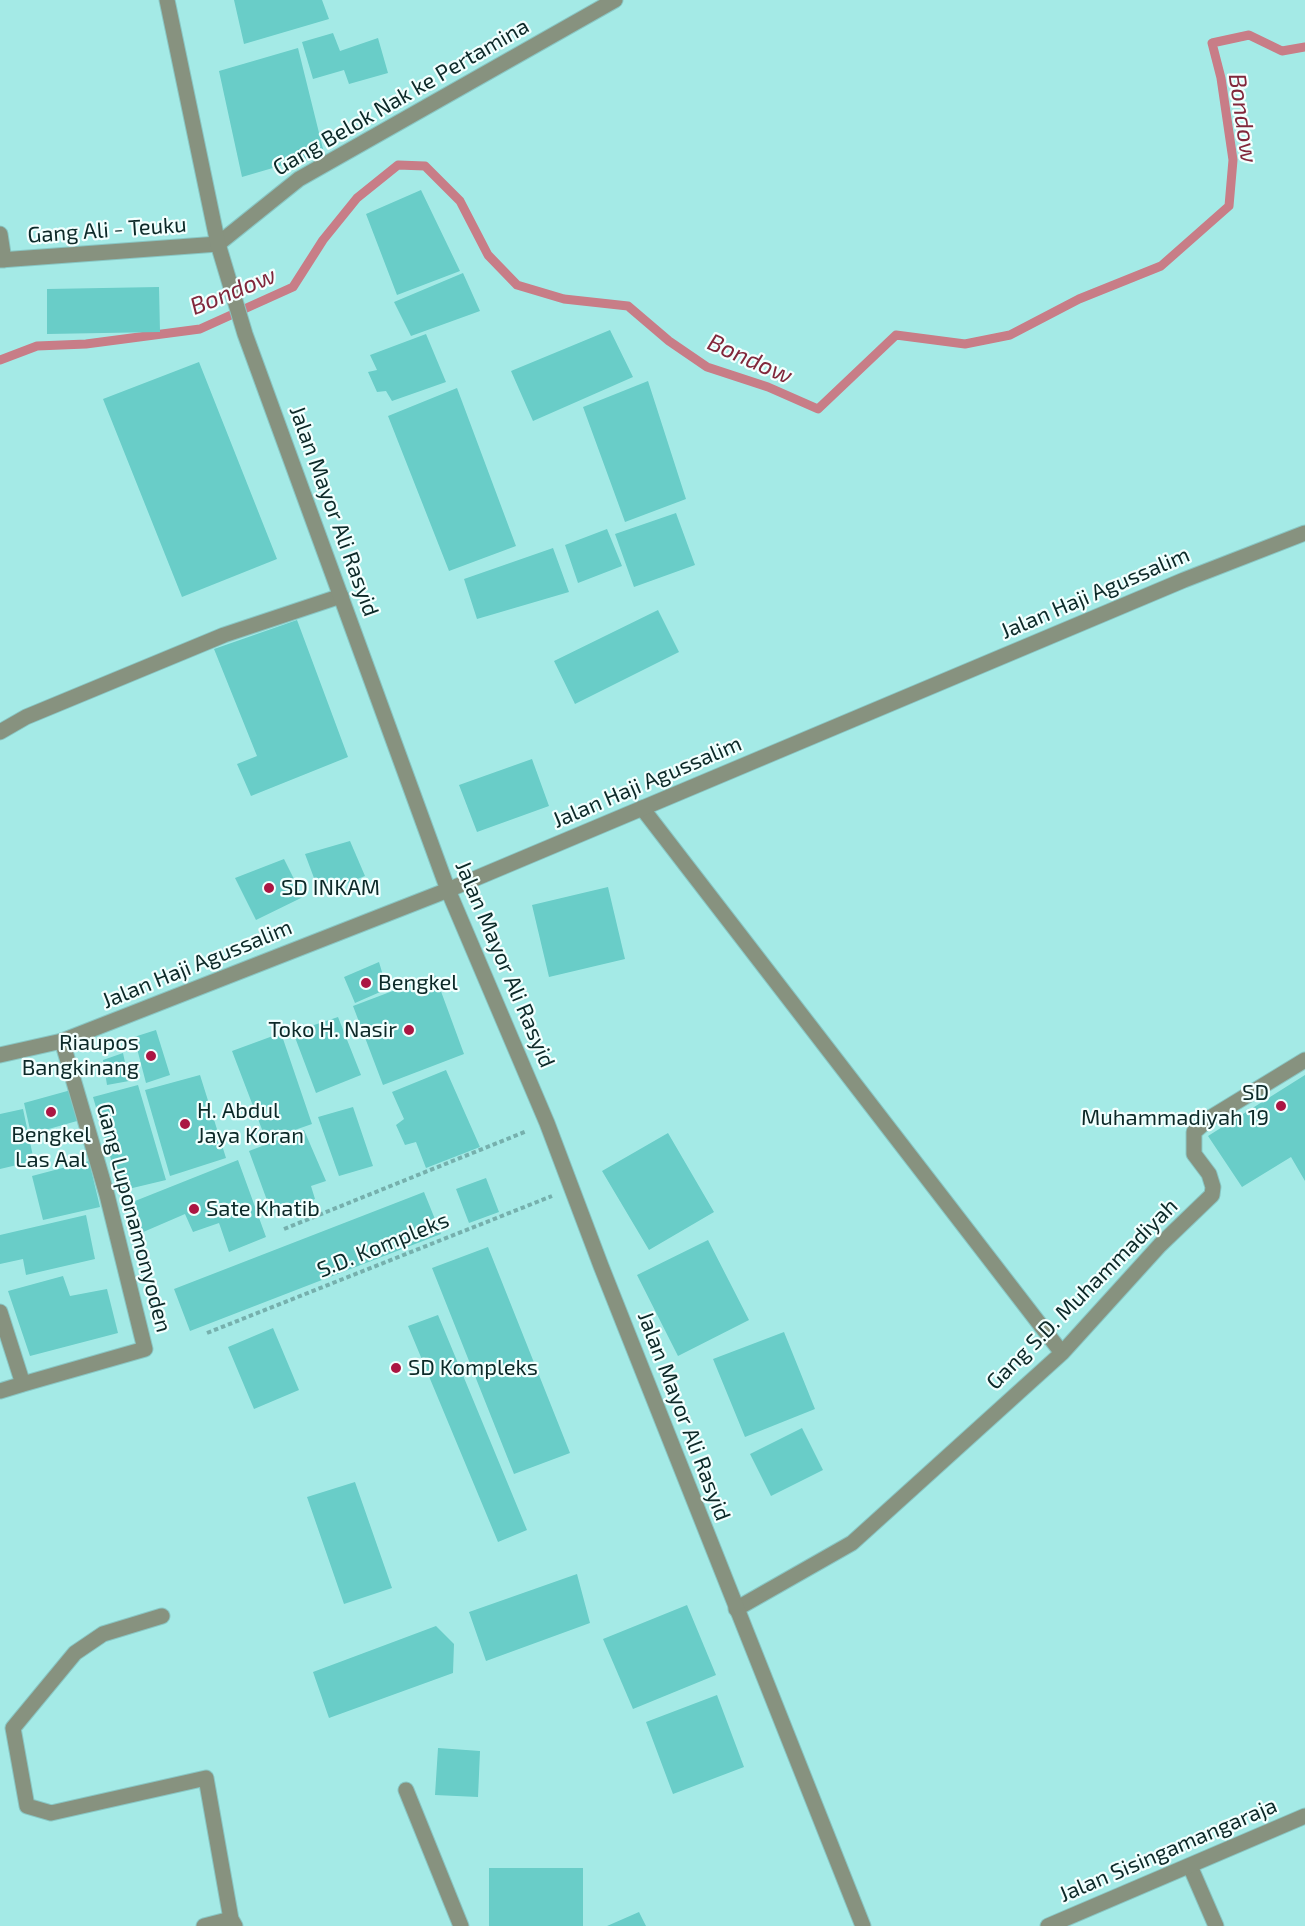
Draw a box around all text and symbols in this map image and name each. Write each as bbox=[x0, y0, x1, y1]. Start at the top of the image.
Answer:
street label: Gang Belok Nak ke Pertamina bbox=[268, 13, 534, 181]
water label: Bondow bbox=[1222, 72, 1264, 164]
street label: Gang Ali - Teuku bbox=[26, 211, 188, 249]
water label: Bondow bbox=[186, 261, 280, 321]
water label: Bondow bbox=[703, 328, 797, 390]
street label: Jalan Mayor Ali Rasyid bbox=[284, 402, 384, 620]
street label: Jalan Haji Agussalim bbox=[997, 541, 1193, 645]
street label: Jalan Haji Agussalim bbox=[549, 730, 745, 834]
street label: Jalan Mayor Ali Rasyid bbox=[449, 857, 561, 1071]
place label: SD INKAM bbox=[281, 875, 380, 901]
marker: SD INKAM bbox=[262, 881, 276, 895]
street label: Jalan Haji Agussalim bbox=[98, 914, 296, 1014]
place label: Bengkel bbox=[378, 970, 458, 996]
marker: Bengkel bbox=[359, 976, 373, 990]
place label: Toko H. Nasir bbox=[268, 1017, 397, 1043]
marker: Toko H. Nasir bbox=[402, 1023, 416, 1037]
place label: Riaupos Bangkinang bbox=[22, 1030, 139, 1082]
marker: Riaupos Bangkinang bbox=[144, 1049, 158, 1063]
place label: SD Muhammadiyah 19 bbox=[1081, 1080, 1269, 1132]
place label: H. Abdul Jaya Koran bbox=[197, 1098, 304, 1150]
marker: SD Muhammadiyah 19 bbox=[1274, 1099, 1288, 1113]
street label: Gang Luponamonyoden bbox=[91, 1101, 177, 1335]
marker: Bengkel Las Aal bbox=[44, 1105, 58, 1119]
marker: H. Abdul Jaya Koran bbox=[178, 1117, 192, 1131]
place label: Bengkel Las Aal bbox=[11, 1122, 91, 1174]
street label: Gang S.D. Muhammadiyah bbox=[981, 1193, 1183, 1395]
place label: Sate Khatib bbox=[206, 1196, 320, 1222]
marker: Sate Khatib bbox=[187, 1202, 201, 1216]
street label: S.D. Kompleks bbox=[313, 1207, 453, 1283]
street label: Jalan Mayor Ali Rasyid bbox=[632, 1308, 736, 1524]
place label: SD Kompleks bbox=[408, 1355, 538, 1381]
marker: SD Kompleks bbox=[389, 1361, 403, 1375]
street label: Jalan Sisingamangaraja bbox=[1055, 1792, 1281, 1908]

